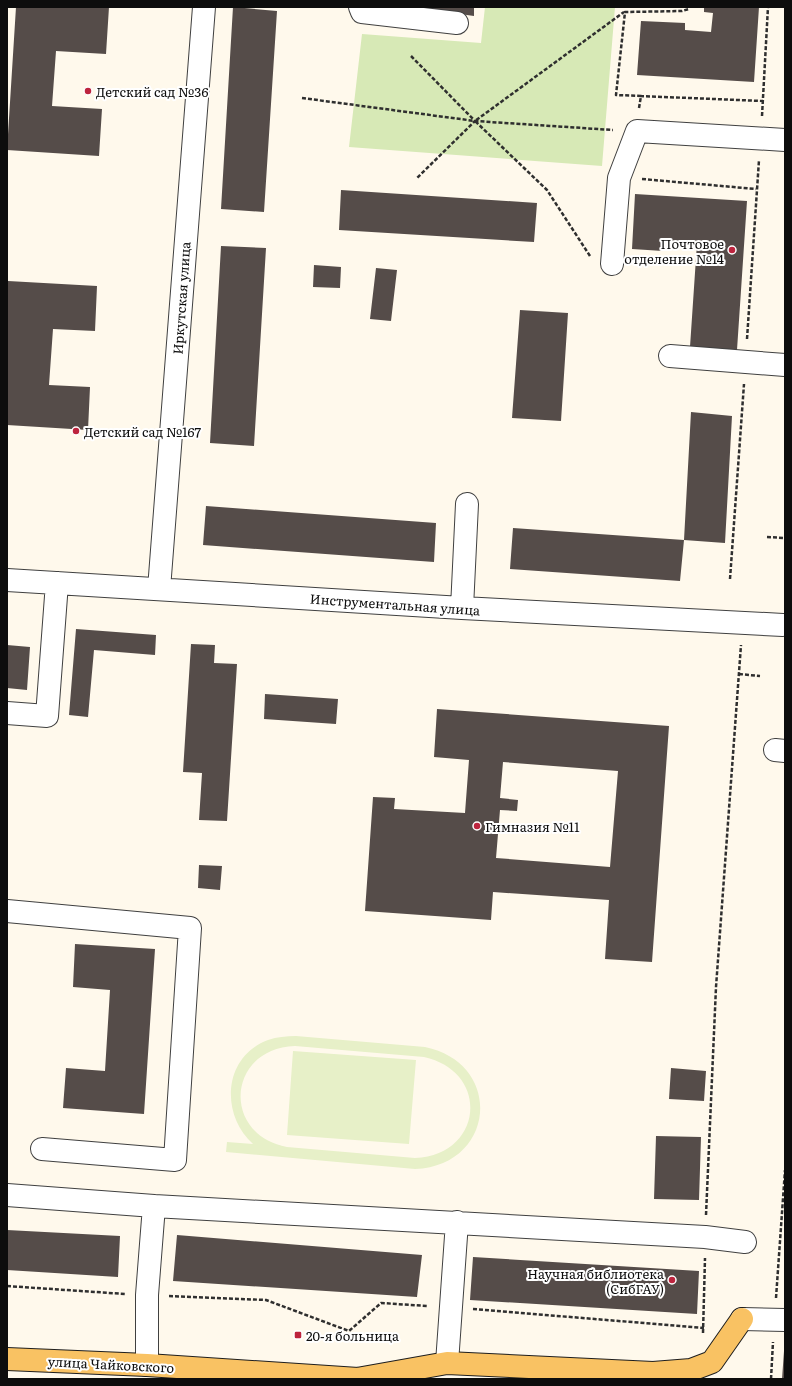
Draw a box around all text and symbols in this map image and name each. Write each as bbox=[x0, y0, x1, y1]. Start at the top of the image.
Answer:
place label: Детский сад №36 bbox=[96, 82, 208, 101]
marker: Детский сад №36 bbox=[83, 86, 93, 96]
place label: Почтовое отделение №14 bbox=[624, 234, 724, 268]
street label: Иркутская улица bbox=[168, 241, 194, 355]
marker: Почтовое отделение №14 bbox=[727, 245, 737, 255]
place label: Детский сад №167 bbox=[84, 422, 202, 441]
marker: Детский сад №167 bbox=[71, 426, 81, 436]
street label: Инструментальная улица bbox=[309, 589, 481, 619]
place label: Гимназия №11 bbox=[485, 817, 579, 836]
marker: Гимназия №11 bbox=[472, 821, 482, 831]
place label: Научная библиотека (СибГАУ) bbox=[527, 1264, 664, 1298]
marker: Научная библиотека (СибГАУ) bbox=[667, 1275, 677, 1285]
place label: 20-я больница bbox=[306, 1326, 399, 1345]
marker: 20-я больница bbox=[293, 1330, 303, 1340]
street label: улица Чайковского bbox=[47, 1351, 175, 1377]

